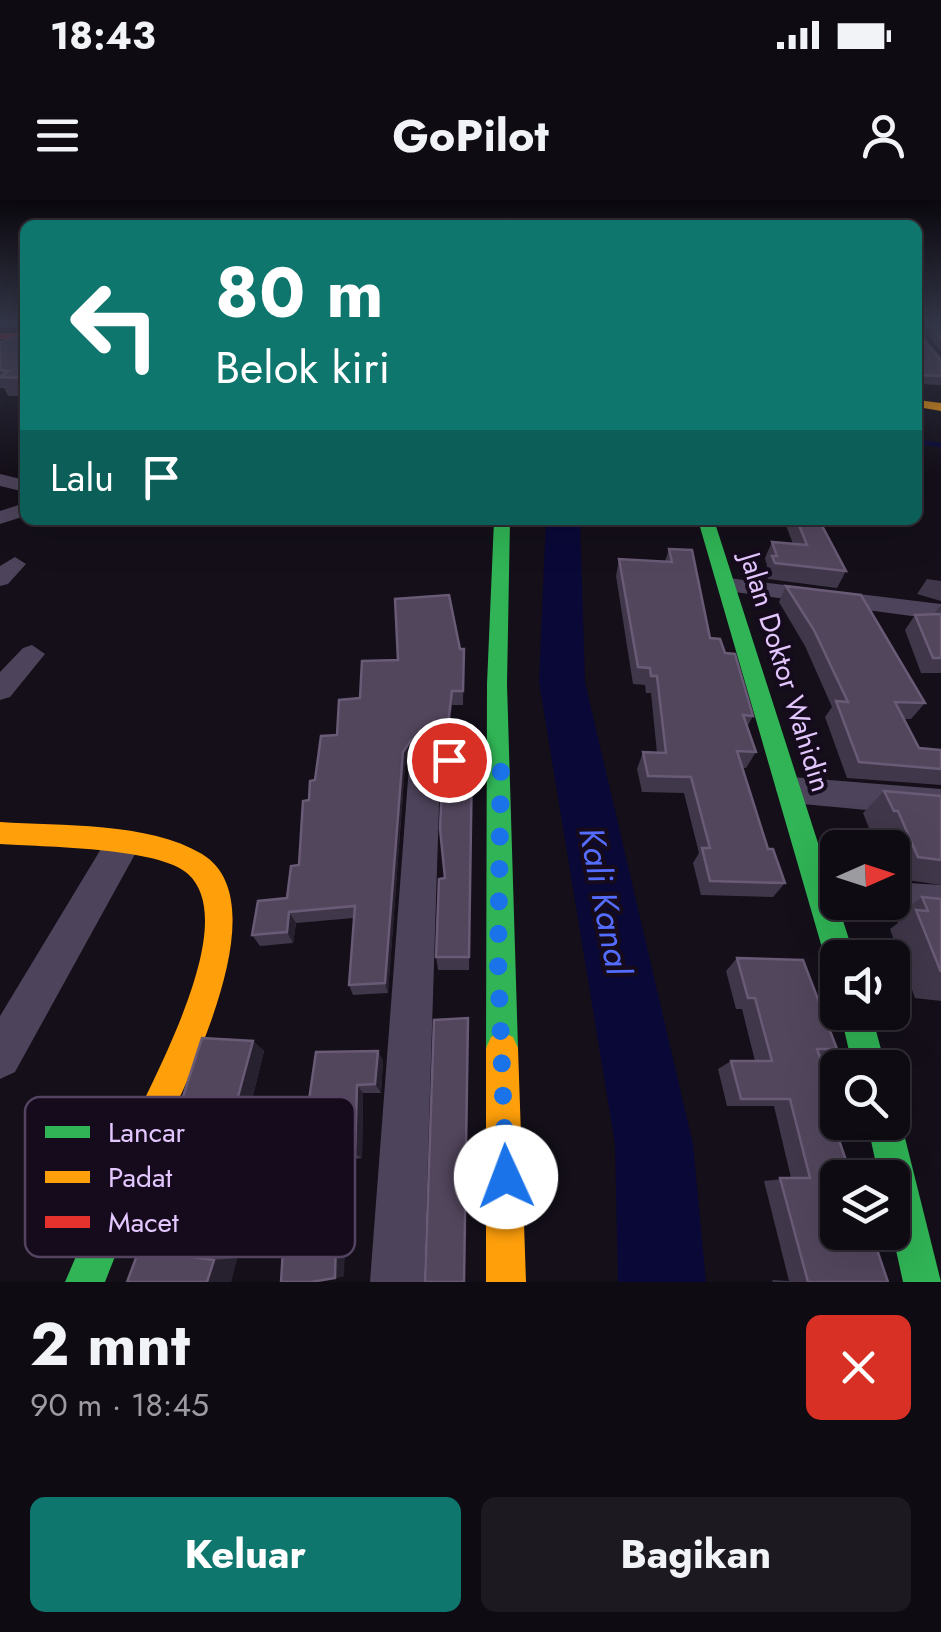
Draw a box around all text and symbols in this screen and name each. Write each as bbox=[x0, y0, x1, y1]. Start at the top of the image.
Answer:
text: 18:43 bbox=[50, 8, 156, 63]
text: GoPilot bbox=[392, 103, 549, 168]
icon: menu bbox=[30, 108, 85, 163]
icon: person bbox=[856, 108, 911, 163]
text: 80 m bbox=[215, 242, 384, 343]
icon: left bbox=[50, 260, 180, 390]
text: Belok kiri bbox=[215, 335, 390, 400]
text: Lalu bbox=[50, 450, 114, 505]
icon: arrive bbox=[134, 450, 189, 505]
street label: Jalan Doktor Wahidin bbox=[728, 544, 841, 797]
pin bbox=[407, 718, 492, 803]
icon: arrive bbox=[422, 733, 477, 788]
water label: Kali Kanal bbox=[566, 823, 644, 981]
north arrow bbox=[820, 830, 910, 920]
map controls bbox=[820, 830, 910, 1250]
button: sound bbox=[820, 940, 910, 1030]
button: search bbox=[820, 1050, 910, 1140]
legend bbox=[25, 1097, 355, 1257]
text: Lancar bbox=[108, 1112, 186, 1153]
position arrow bbox=[454, 1125, 558, 1229]
text: Padat bbox=[108, 1157, 172, 1198]
button: layers bbox=[820, 1160, 910, 1250]
text: Macet bbox=[108, 1202, 179, 1243]
text: 2 mnt bbox=[30, 1301, 190, 1388]
button: close bbox=[806, 1315, 911, 1420]
text: 90 m · 18:45 bbox=[30, 1382, 209, 1428]
button: Keluar bbox=[30, 1497, 461, 1612]
button: Bagikan bbox=[481, 1497, 911, 1612]

